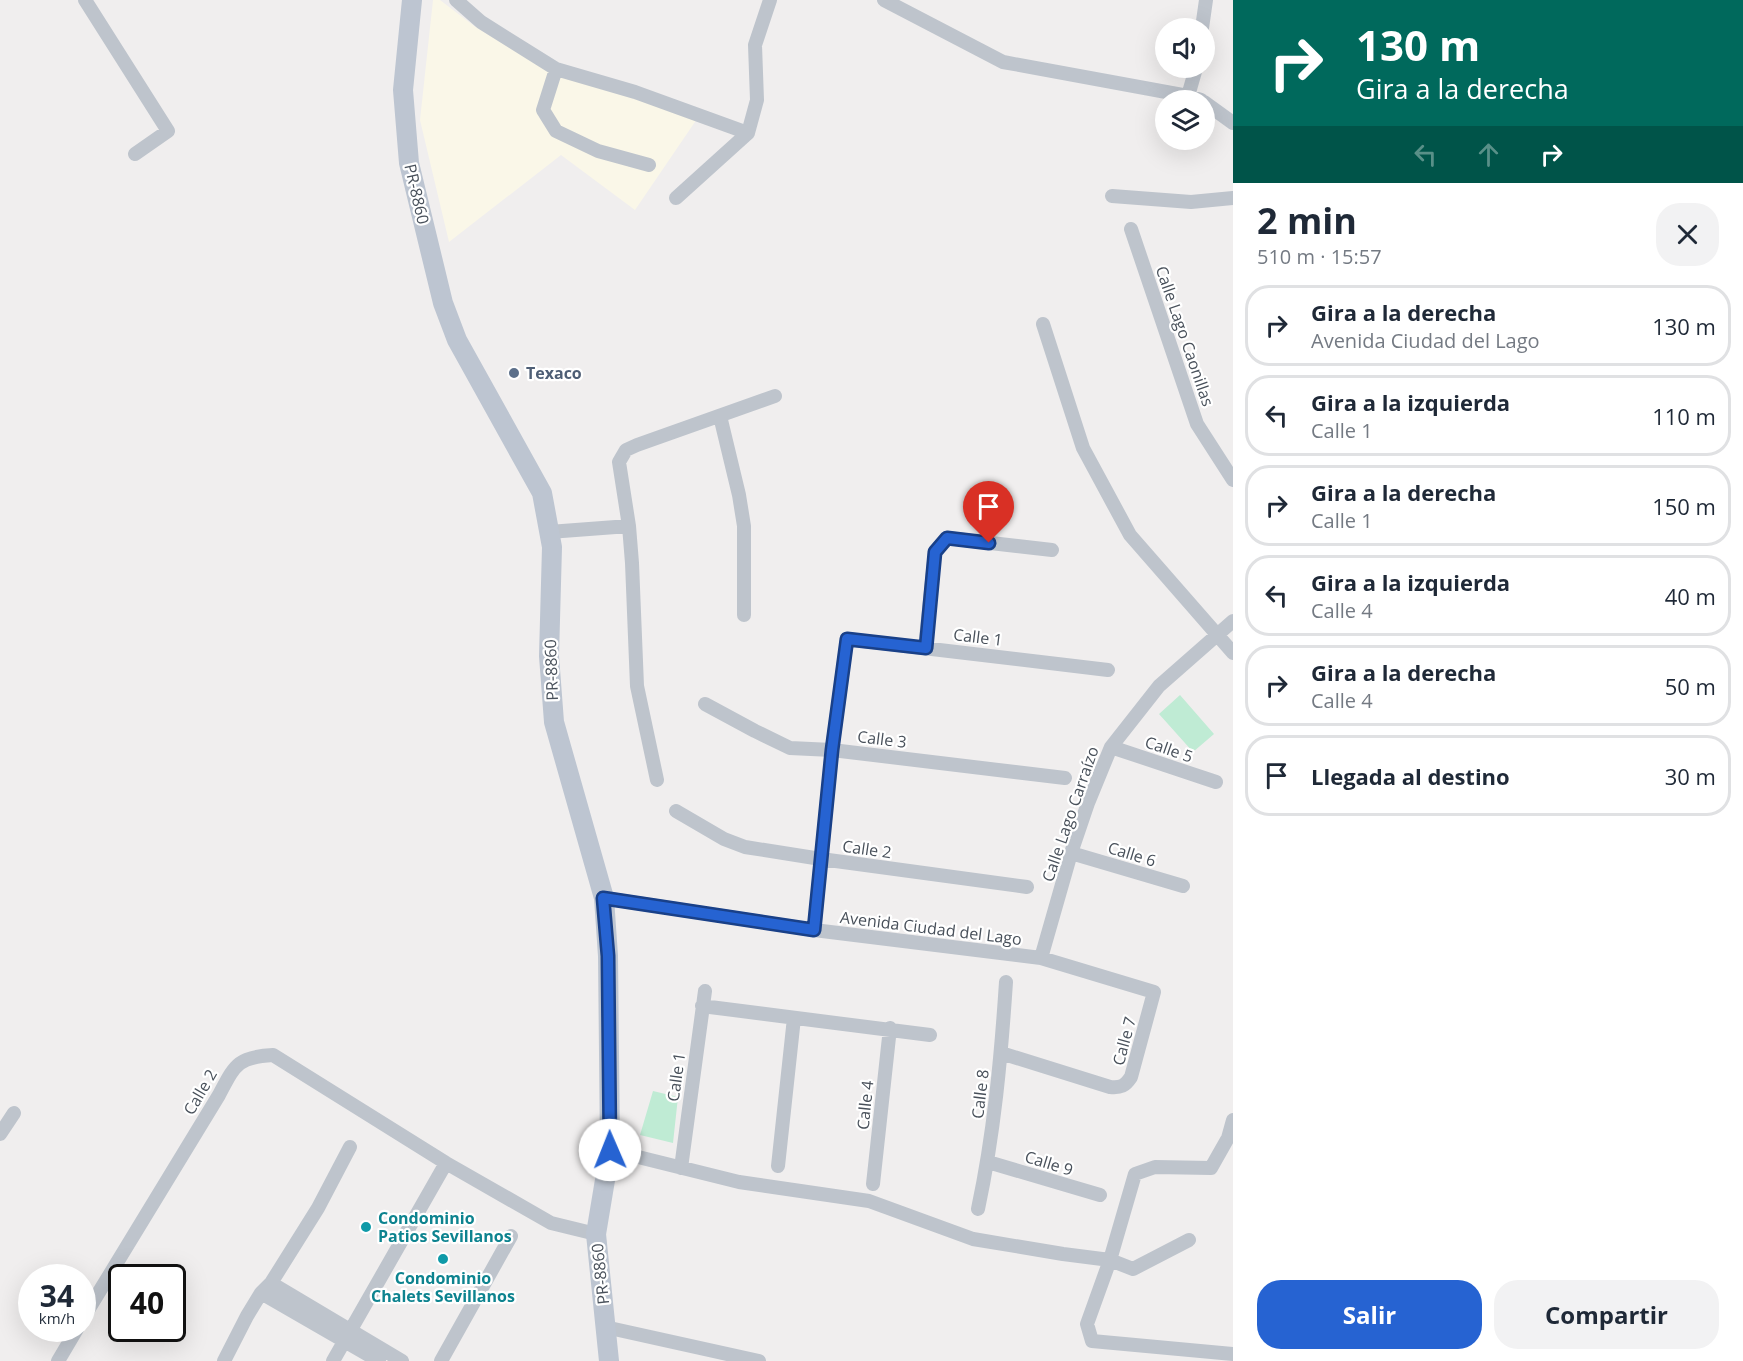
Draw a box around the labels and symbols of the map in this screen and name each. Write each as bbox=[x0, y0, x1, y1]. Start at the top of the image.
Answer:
street label: PR-8860 bbox=[399, 162, 435, 226]
street label: Calle Lago Caonillas bbox=[1151, 263, 1219, 409]
place label: Texaco bbox=[526, 362, 582, 384]
marker: Texaco bbox=[507, 366, 521, 380]
pin bbox=[963, 481, 1014, 543]
street label: Calle 1 bbox=[952, 623, 1004, 651]
street label: PR-8860 bbox=[539, 639, 563, 701]
street label: Calle 3 bbox=[856, 725, 908, 753]
street label: Calle 5 bbox=[1142, 731, 1196, 767]
street label: Calle Lago Carraízo bbox=[1036, 743, 1104, 885]
street label: Calle 2 bbox=[841, 835, 893, 863]
street label: Calle 6 bbox=[1105, 836, 1159, 872]
street label: Avenida Ciudad del Lago bbox=[839, 906, 1023, 950]
street label: Calle 7 bbox=[1107, 1014, 1141, 1068]
street label: Calle 1 bbox=[662, 1051, 690, 1103]
street label: Calle 2 bbox=[178, 1065, 222, 1119]
street label: Calle 8 bbox=[966, 1068, 994, 1120]
street label: Calle 4 bbox=[851, 1079, 879, 1131]
position arrow bbox=[578, 1118, 642, 1182]
street label: Calle 9 bbox=[1022, 1145, 1076, 1181]
place label: Condominio Patios Sevillanos bbox=[378, 1207, 512, 1247]
marker: Condominio Patios Sevillanos bbox=[359, 1220, 373, 1234]
street label: PR-8860 bbox=[586, 1242, 614, 1306]
marker: Condominio Chalets Sevillanos bbox=[436, 1252, 450, 1266]
speed limit sign: 40 bbox=[108, 1264, 186, 1342]
place label: Condominio Chalets Sevillanos bbox=[371, 1267, 515, 1307]

